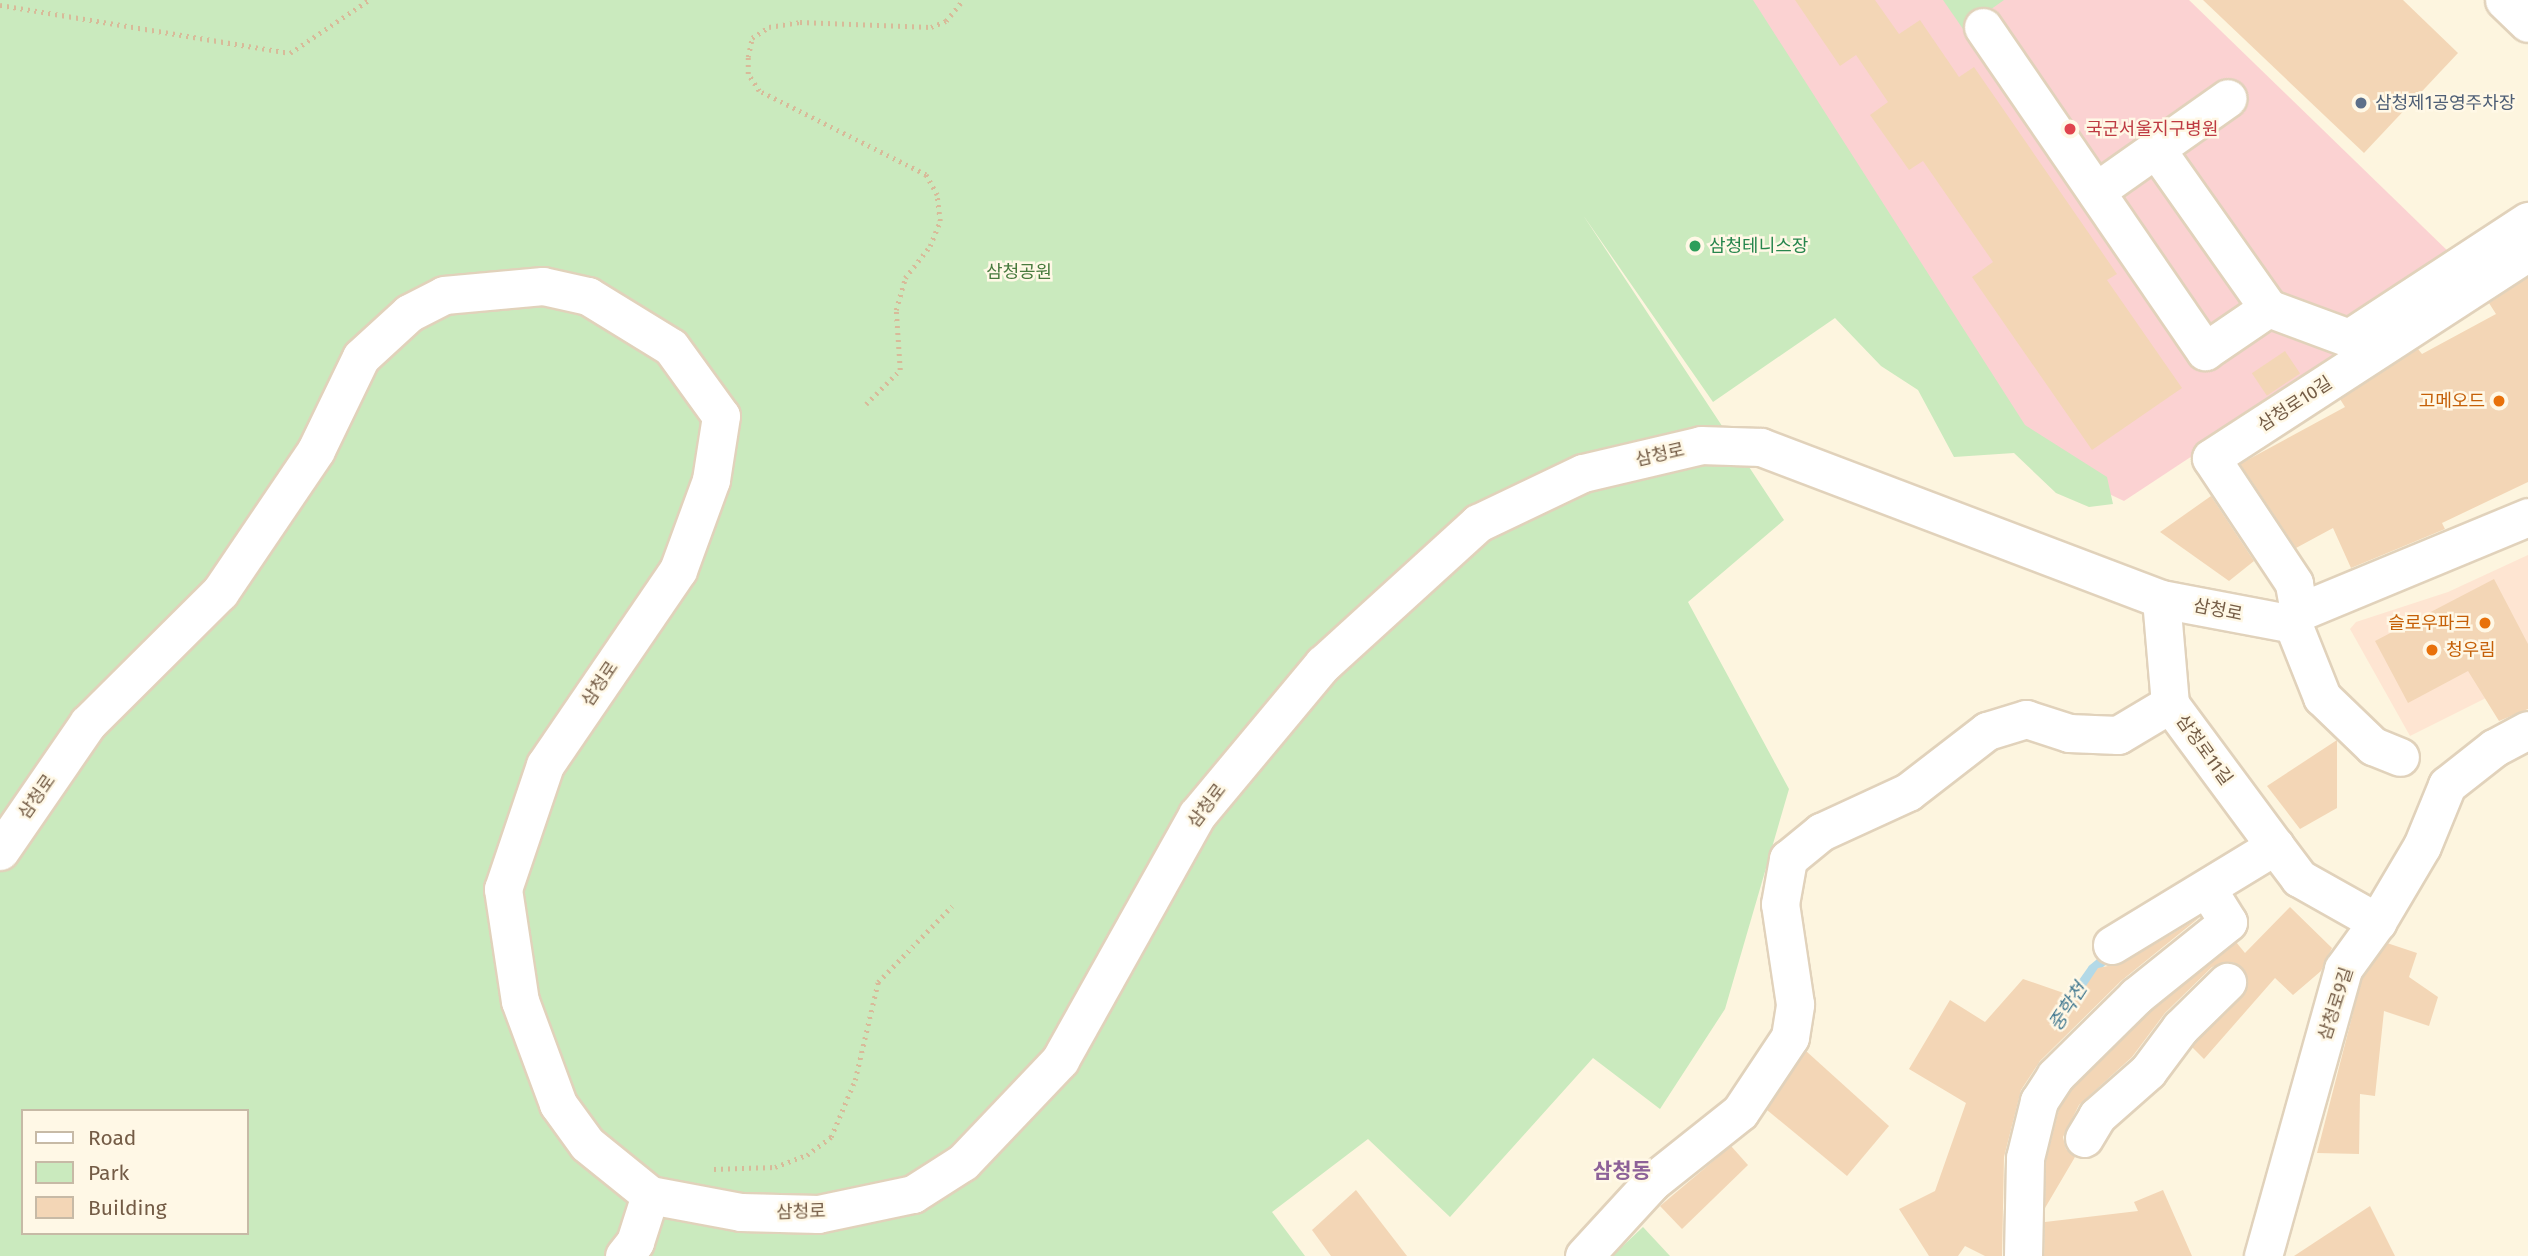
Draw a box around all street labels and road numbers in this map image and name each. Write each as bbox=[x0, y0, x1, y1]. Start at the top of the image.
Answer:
street label: 삼청로10길 bbox=[2254, 372, 2336, 436]
street label: 삼청로 bbox=[1633, 439, 1687, 471]
street label: 삼청로 bbox=[2192, 595, 2244, 625]
street label: 삼청로 bbox=[577, 657, 623, 711]
street label: 삼청로11길 bbox=[2171, 711, 2237, 789]
street label: 삼청로 bbox=[14, 770, 60, 824]
street label: 삼청로 bbox=[1183, 780, 1231, 832]
street label: 삼청로9길 bbox=[2314, 965, 2358, 1043]
street label: 삼청로 bbox=[776, 1200, 826, 1224]

